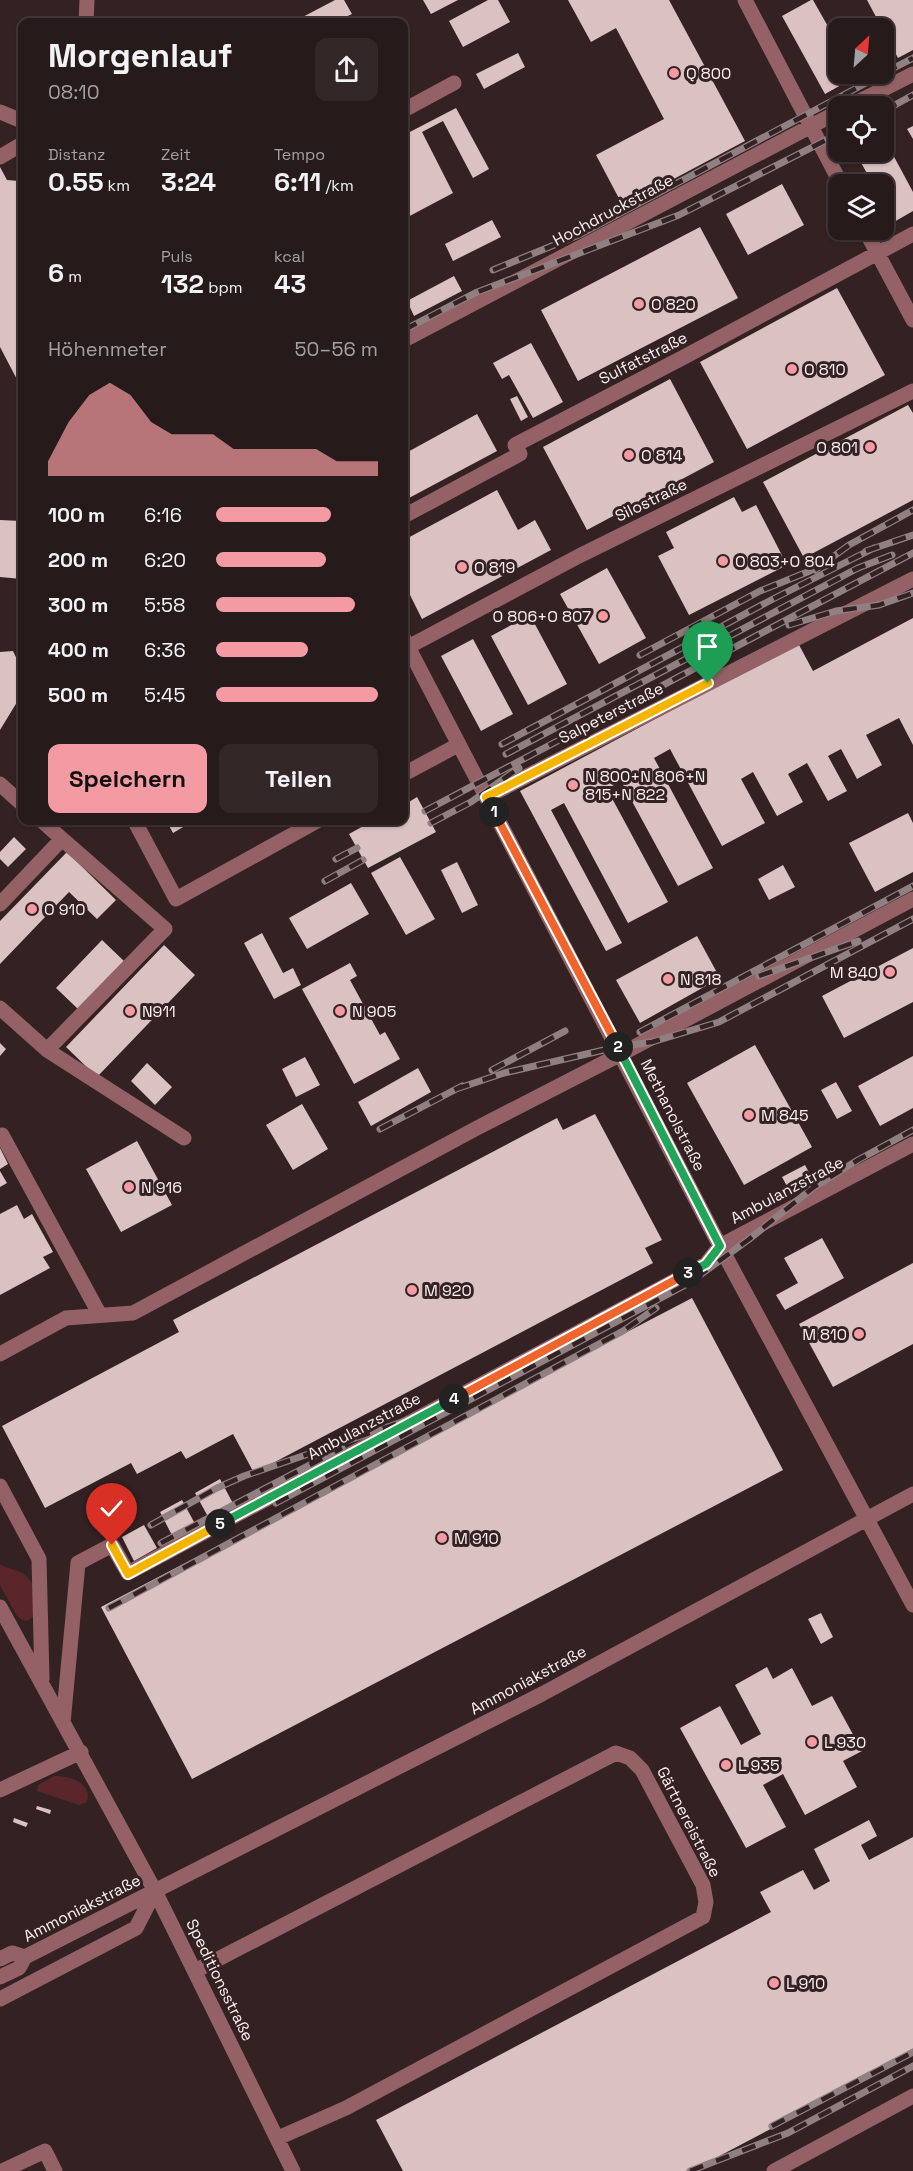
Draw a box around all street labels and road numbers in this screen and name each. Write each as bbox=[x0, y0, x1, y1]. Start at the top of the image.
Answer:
street label: Hochdruckstraße bbox=[549, 169, 677, 251]
street label: Sulfatstraße bbox=[595, 327, 691, 389]
street label: Silostraße bbox=[612, 474, 690, 526]
street label: Salpeterstraße bbox=[555, 678, 667, 748]
street label: Methanolstraße bbox=[636, 1055, 710, 1175]
street label: Ambulanzstraße bbox=[727, 1151, 847, 1229]
street label: Ambulanzstraße bbox=[304, 1387, 424, 1465]
street label: Ammoniakstraße bbox=[466, 1640, 590, 1720]
street label: Gärtnereistraße bbox=[652, 1763, 726, 1881]
street label: Ammoniakstraße bbox=[20, 1869, 144, 1947]
street label: Speditionsstraße bbox=[181, 1915, 259, 2045]

